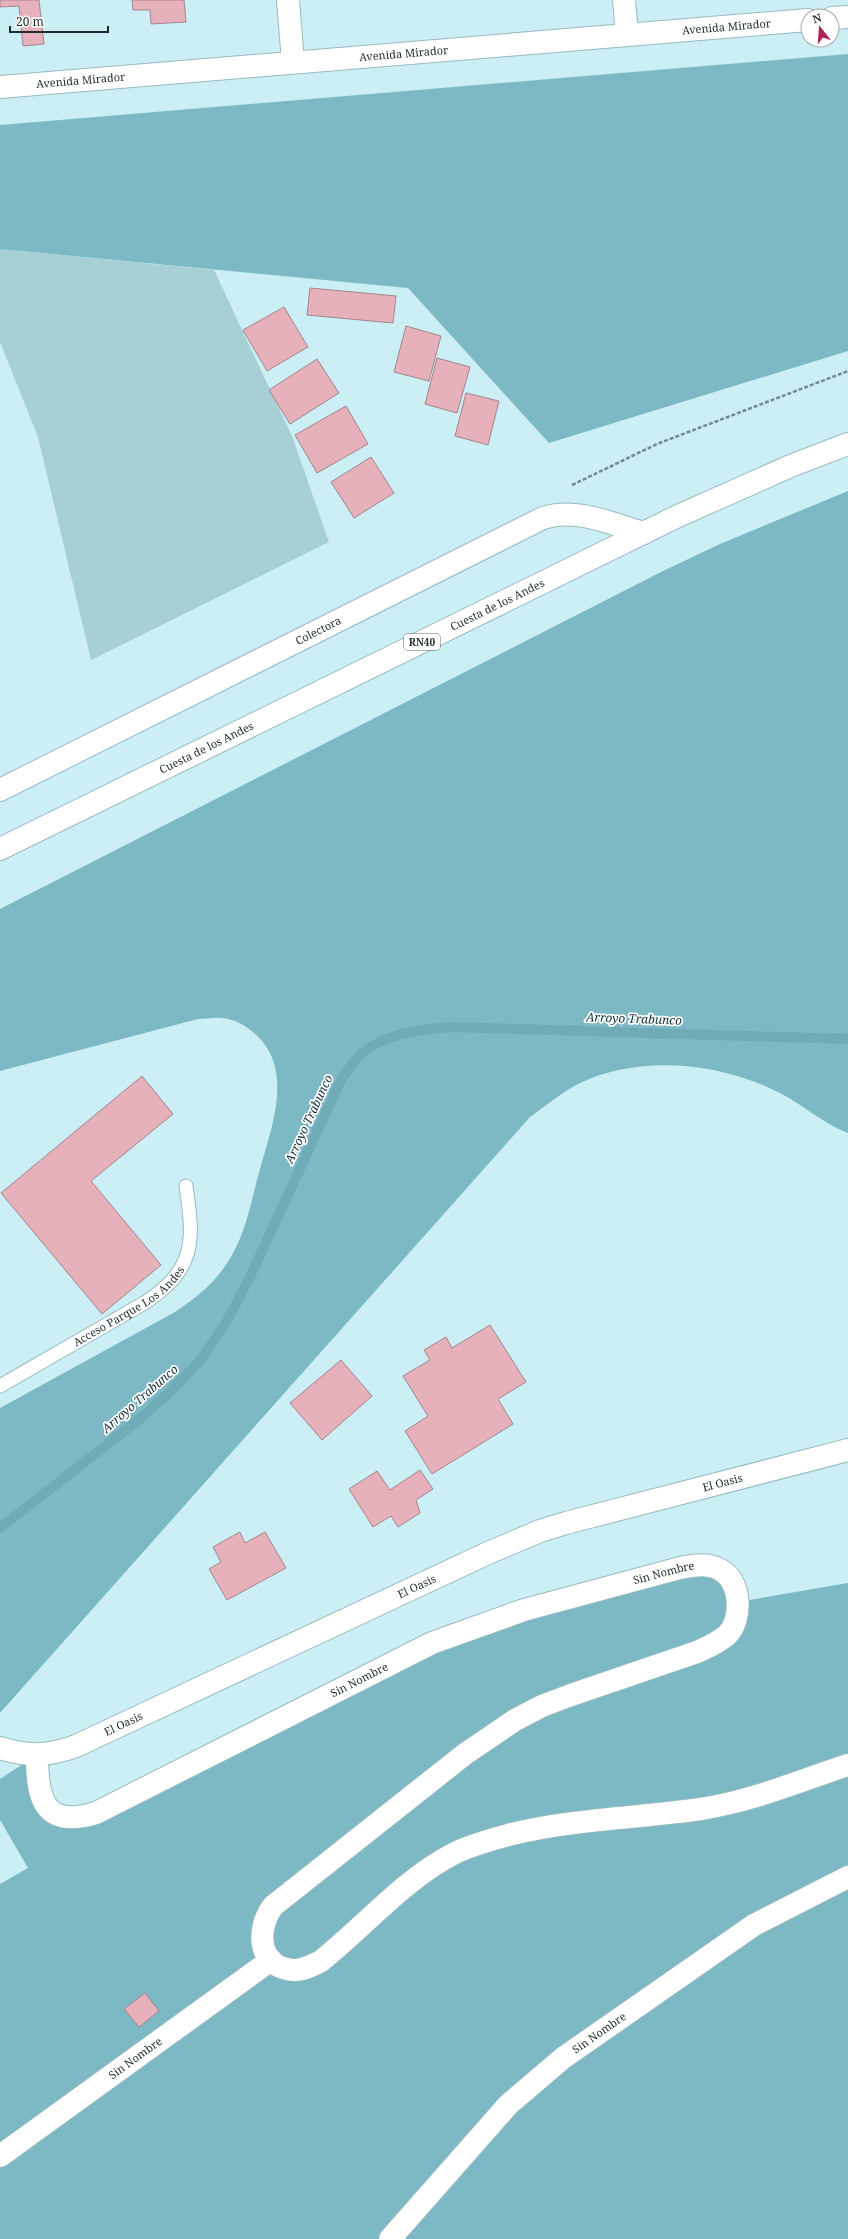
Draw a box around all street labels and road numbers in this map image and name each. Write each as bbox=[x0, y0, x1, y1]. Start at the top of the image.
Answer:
street label: Avenida Mirador bbox=[681, 15, 772, 37]
street label: Avenida Mirador bbox=[359, 42, 449, 64]
street label: Avenida Mirador bbox=[36, 69, 127, 91]
street label: Cuesta de los Andes bbox=[447, 575, 547, 634]
street label: Colectora bbox=[293, 612, 343, 648]
road number: RN40 bbox=[404, 634, 440, 650]
street label: Cuesta de los Andes bbox=[157, 718, 256, 777]
street label: Acceso Parque Los Andes bbox=[70, 1263, 187, 1349]
street label: El Oasis bbox=[701, 1470, 744, 1494]
street label: Sin Nombre bbox=[631, 1558, 695, 1587]
street label: El Oasis bbox=[395, 1570, 438, 1601]
street label: Sin Nombre bbox=[328, 1659, 390, 1700]
street label: El Oasis bbox=[101, 1708, 145, 1739]
street label: Sin Nombre bbox=[569, 2008, 629, 2056]
street label: Sin Nombre bbox=[105, 2033, 165, 2082]

